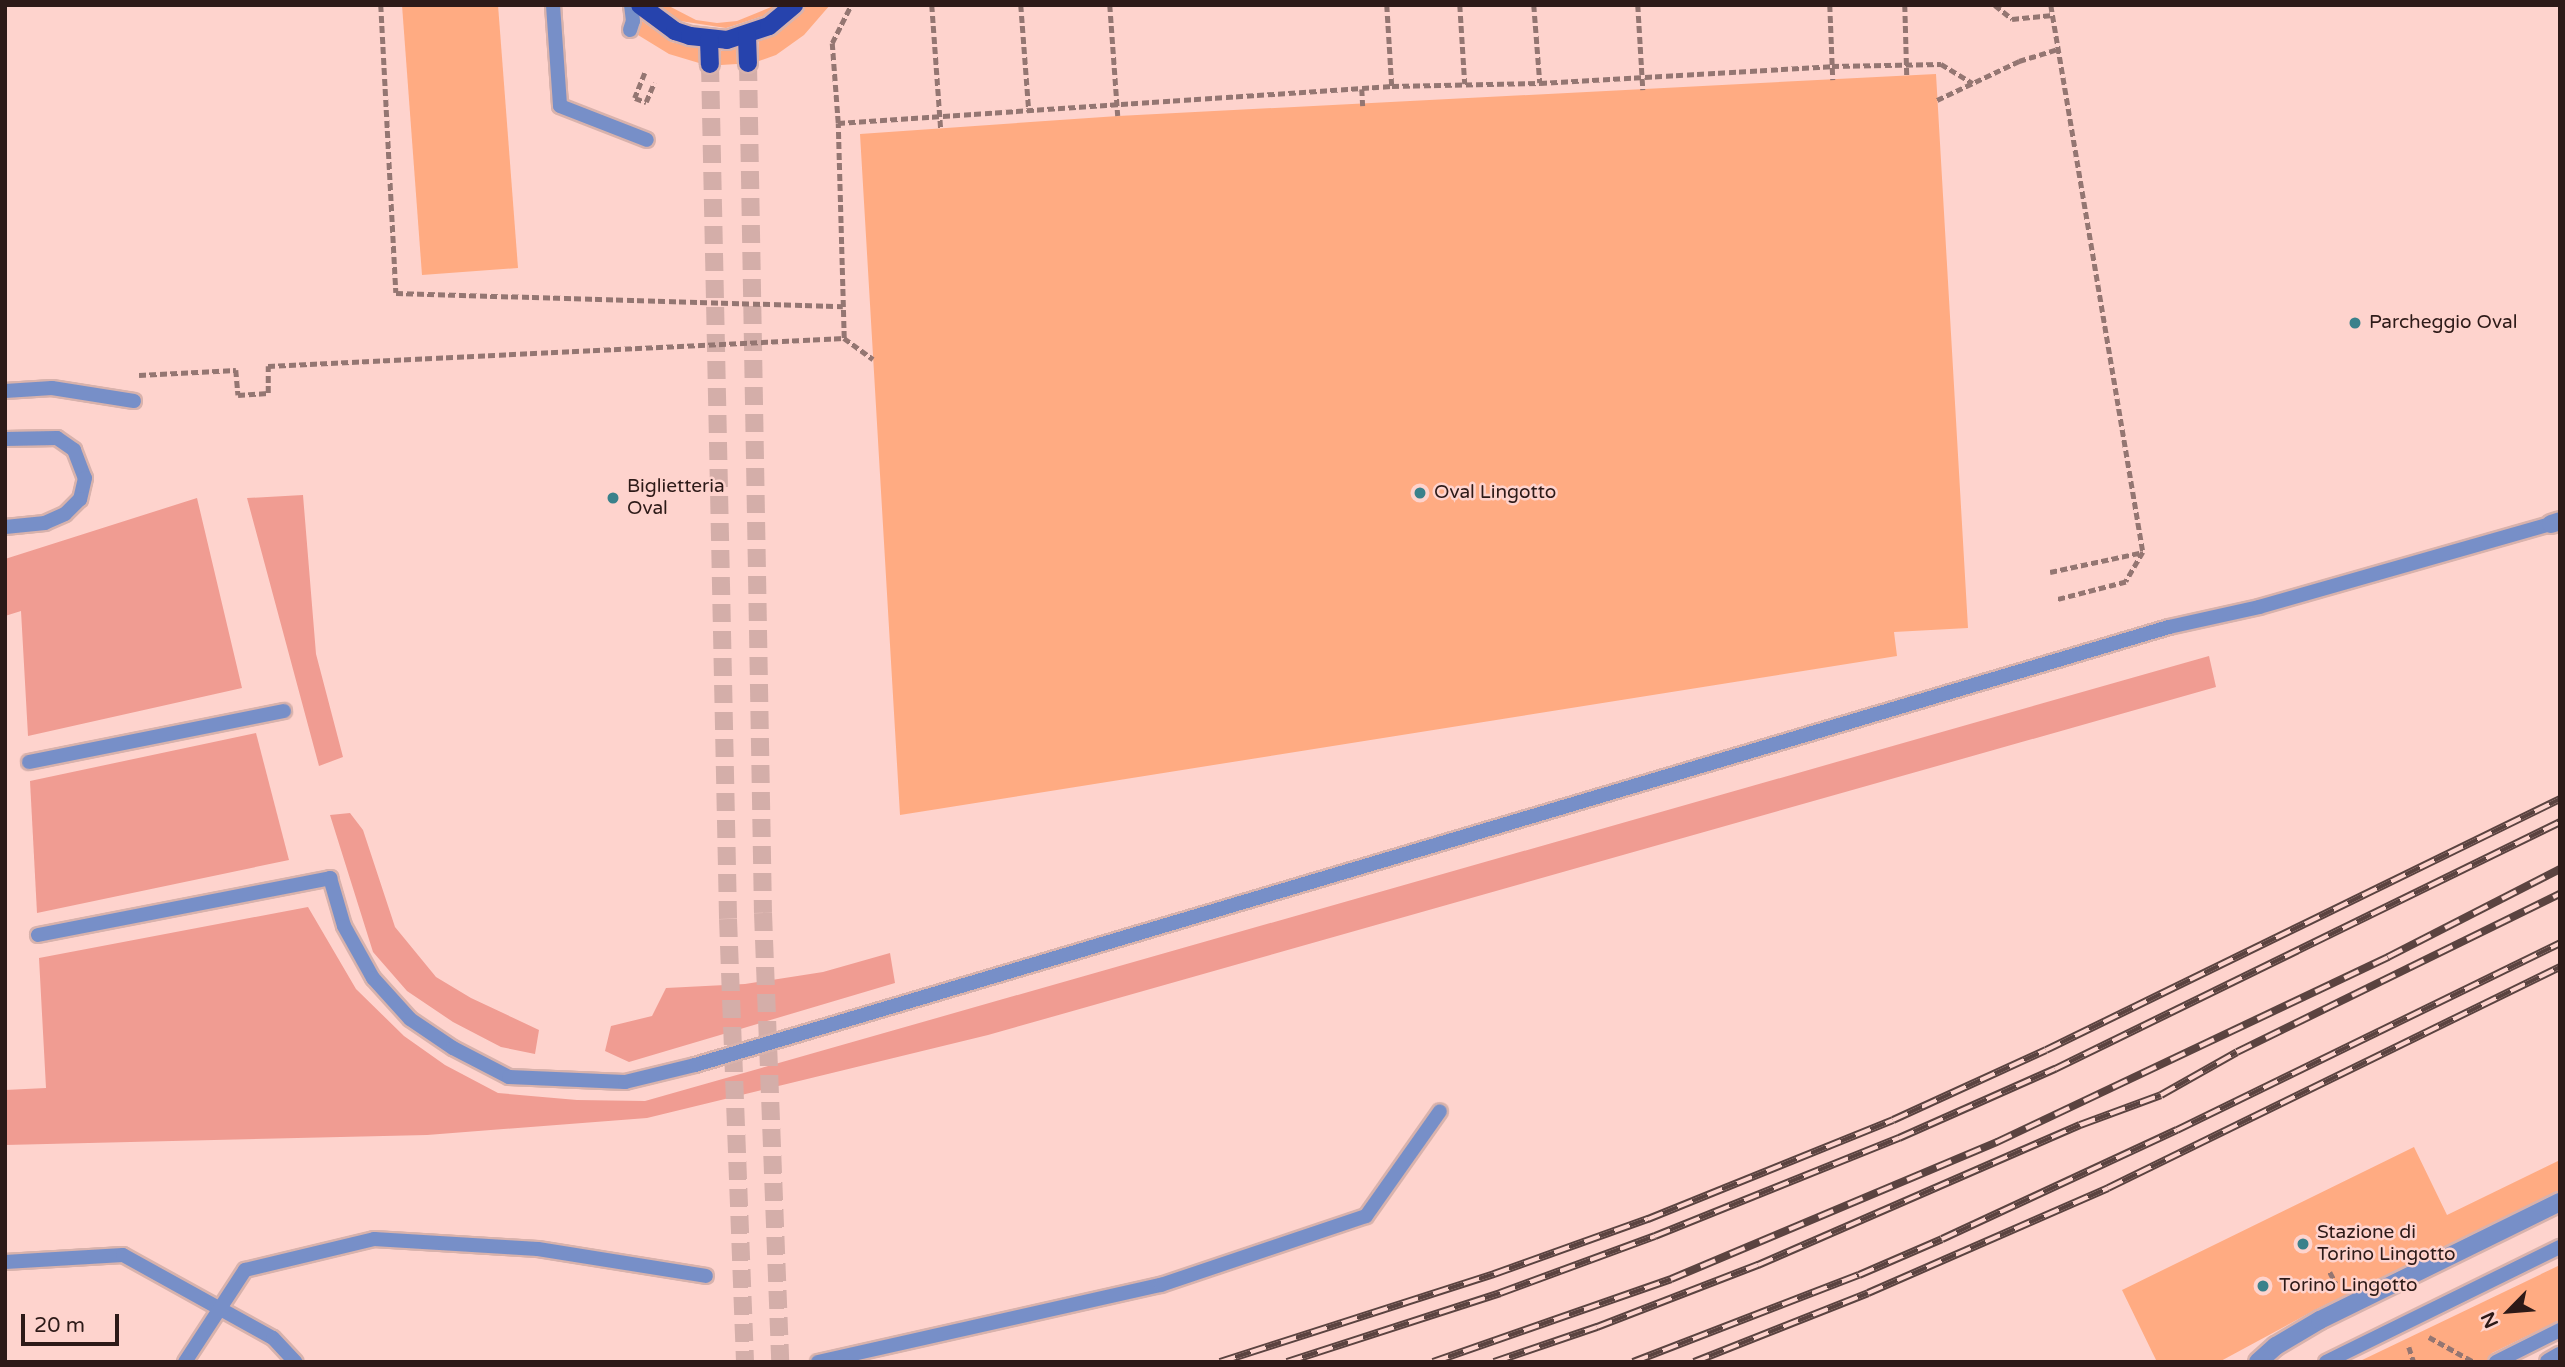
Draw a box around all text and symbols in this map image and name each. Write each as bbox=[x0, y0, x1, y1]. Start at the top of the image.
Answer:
place label: Parcheggio Oval bbox=[2369, 312, 2517, 334]
marker: Parcheggio Oval bbox=[2347, 315, 2363, 331]
place label: Biglietteria Oval bbox=[627, 476, 725, 520]
place label: Oval Lingotto bbox=[1434, 482, 1556, 504]
marker: Oval Lingotto bbox=[1412, 485, 1428, 501]
marker: Biglietteria Oval bbox=[605, 490, 621, 506]
place label: Stazione di Torino Lingotto bbox=[2317, 1222, 2456, 1266]
marker: Stazione di Torino Lingotto bbox=[2295, 1236, 2311, 1252]
place label: Torino Lingotto bbox=[2279, 1275, 2418, 1297]
marker: Torino Lingotto bbox=[2253, 1276, 2273, 1296]
north arrow bbox=[2474, 1276, 2544, 1346]
scale bar bbox=[24, 1300, 122, 1344]
text: N bbox=[2477, 1308, 2503, 1331]
text: 20 m bbox=[34, 1313, 85, 1338]

